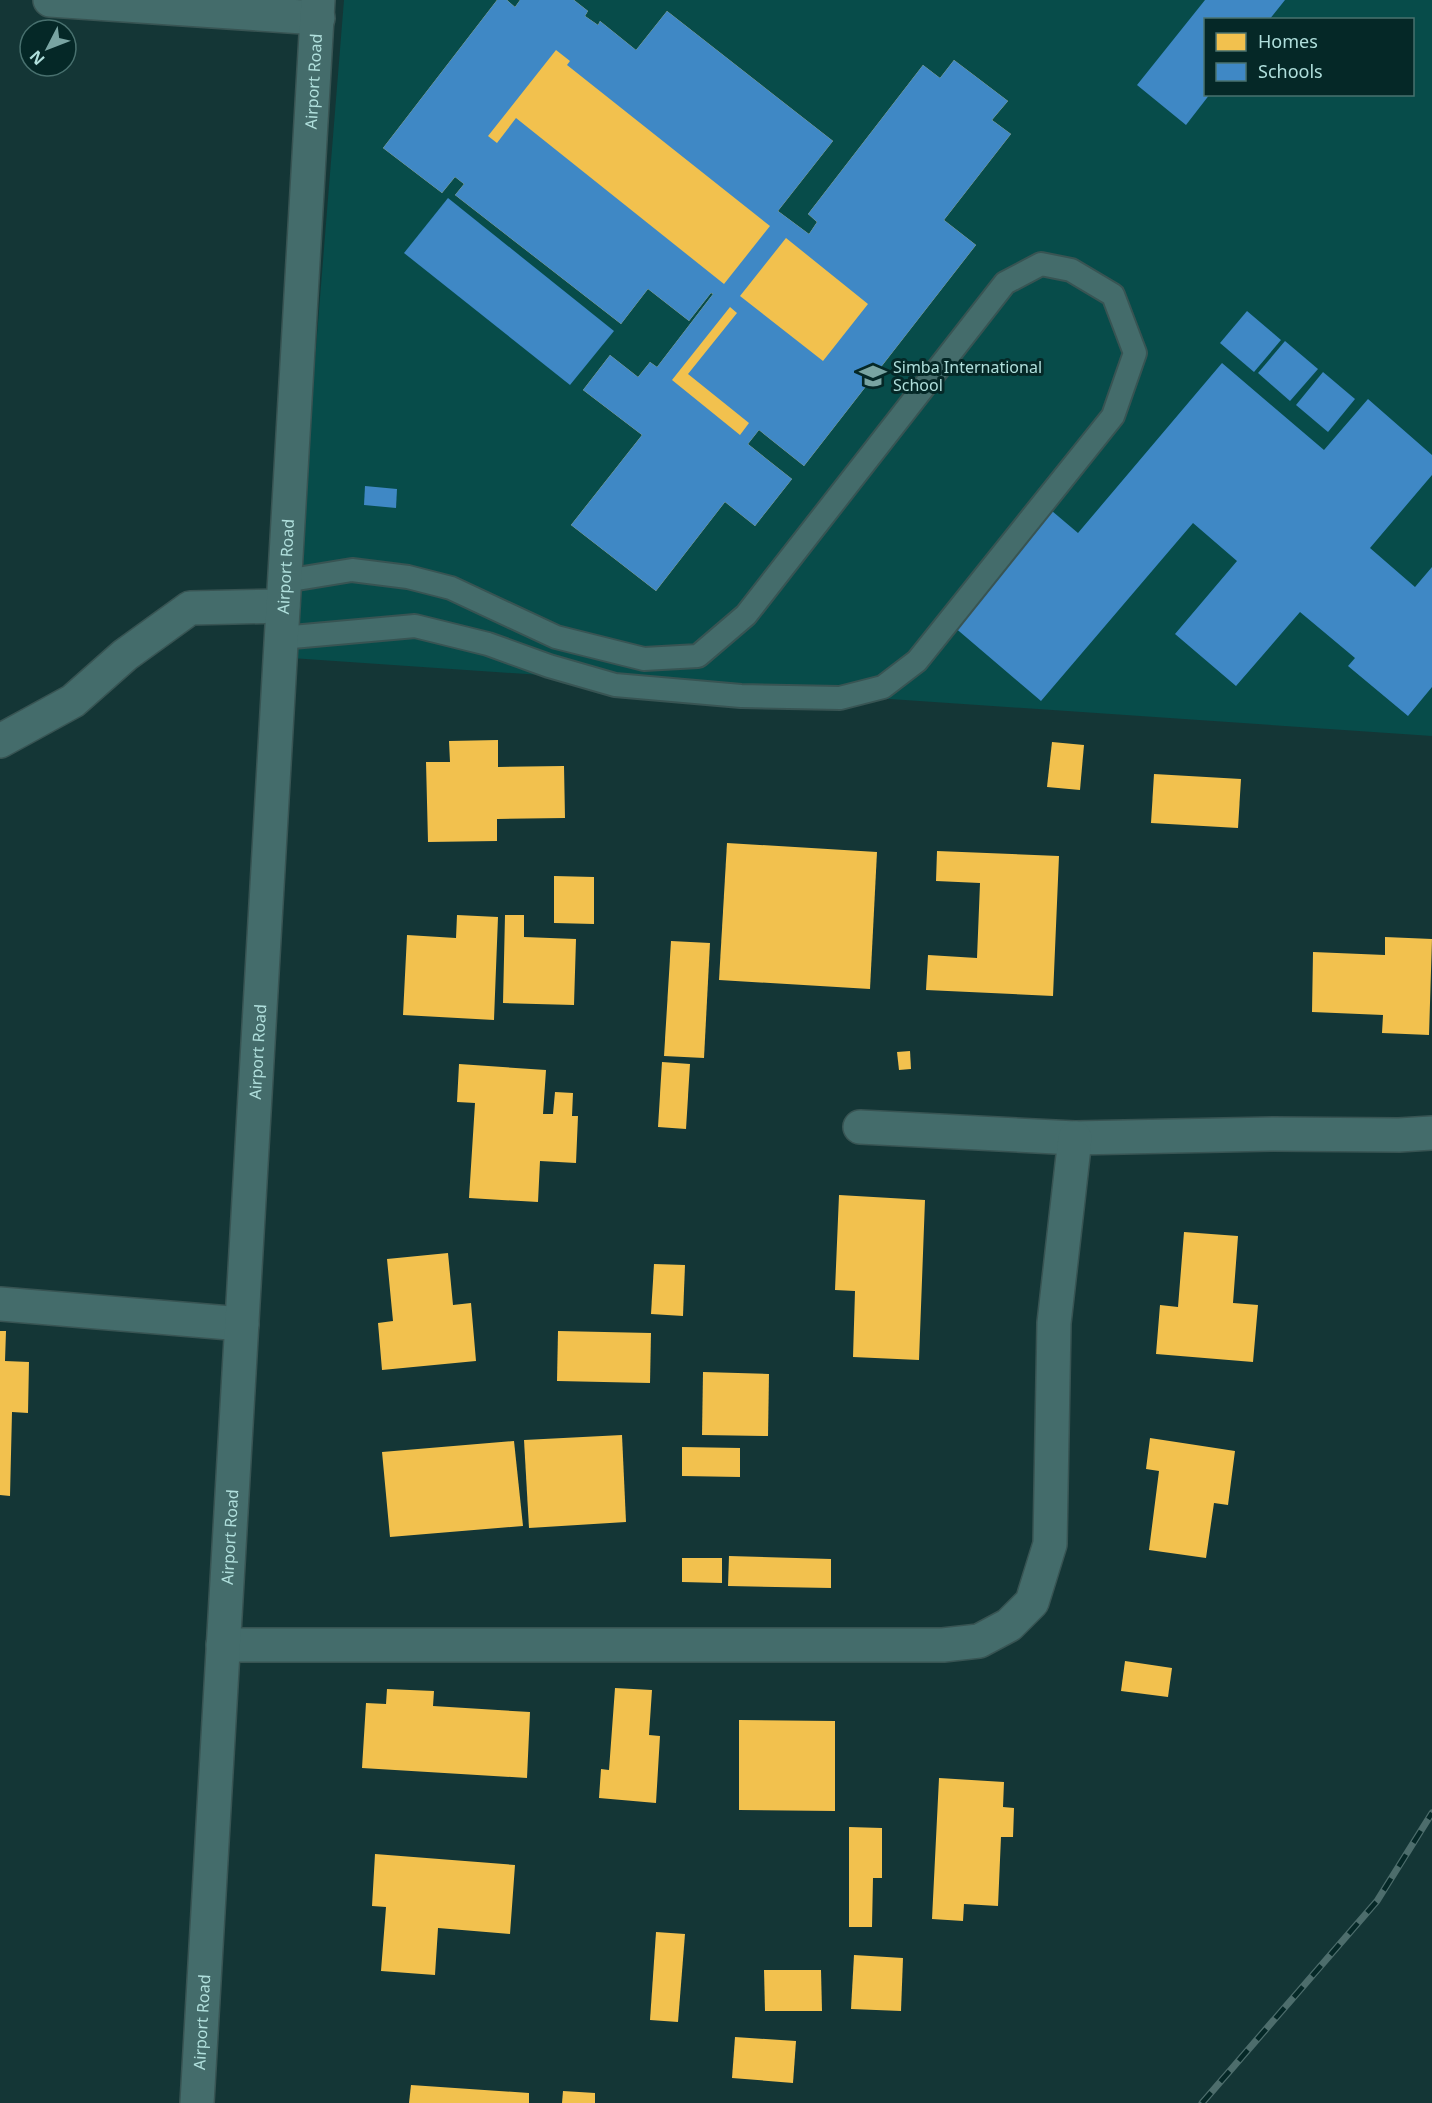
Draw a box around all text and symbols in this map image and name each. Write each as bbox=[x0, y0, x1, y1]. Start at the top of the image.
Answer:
north arrow bbox=[18, 18, 78, 78]
legend bbox=[1204, 18, 1414, 96]
text: Homes bbox=[1258, 29, 1318, 53]
street label: Airport Road bbox=[300, 33, 327, 130]
text: N bbox=[24, 46, 49, 70]
text: Schools bbox=[1258, 59, 1323, 83]
place label: Simba International School bbox=[893, 356, 1042, 396]
school or university icon: Simba International School bbox=[858, 361, 888, 391]
street label: Airport Road bbox=[272, 518, 299, 615]
street label: Airport Road bbox=[244, 1003, 271, 1100]
street label: Airport Road bbox=[216, 1489, 243, 1585]
street label: Airport Road bbox=[188, 1974, 215, 2070]

